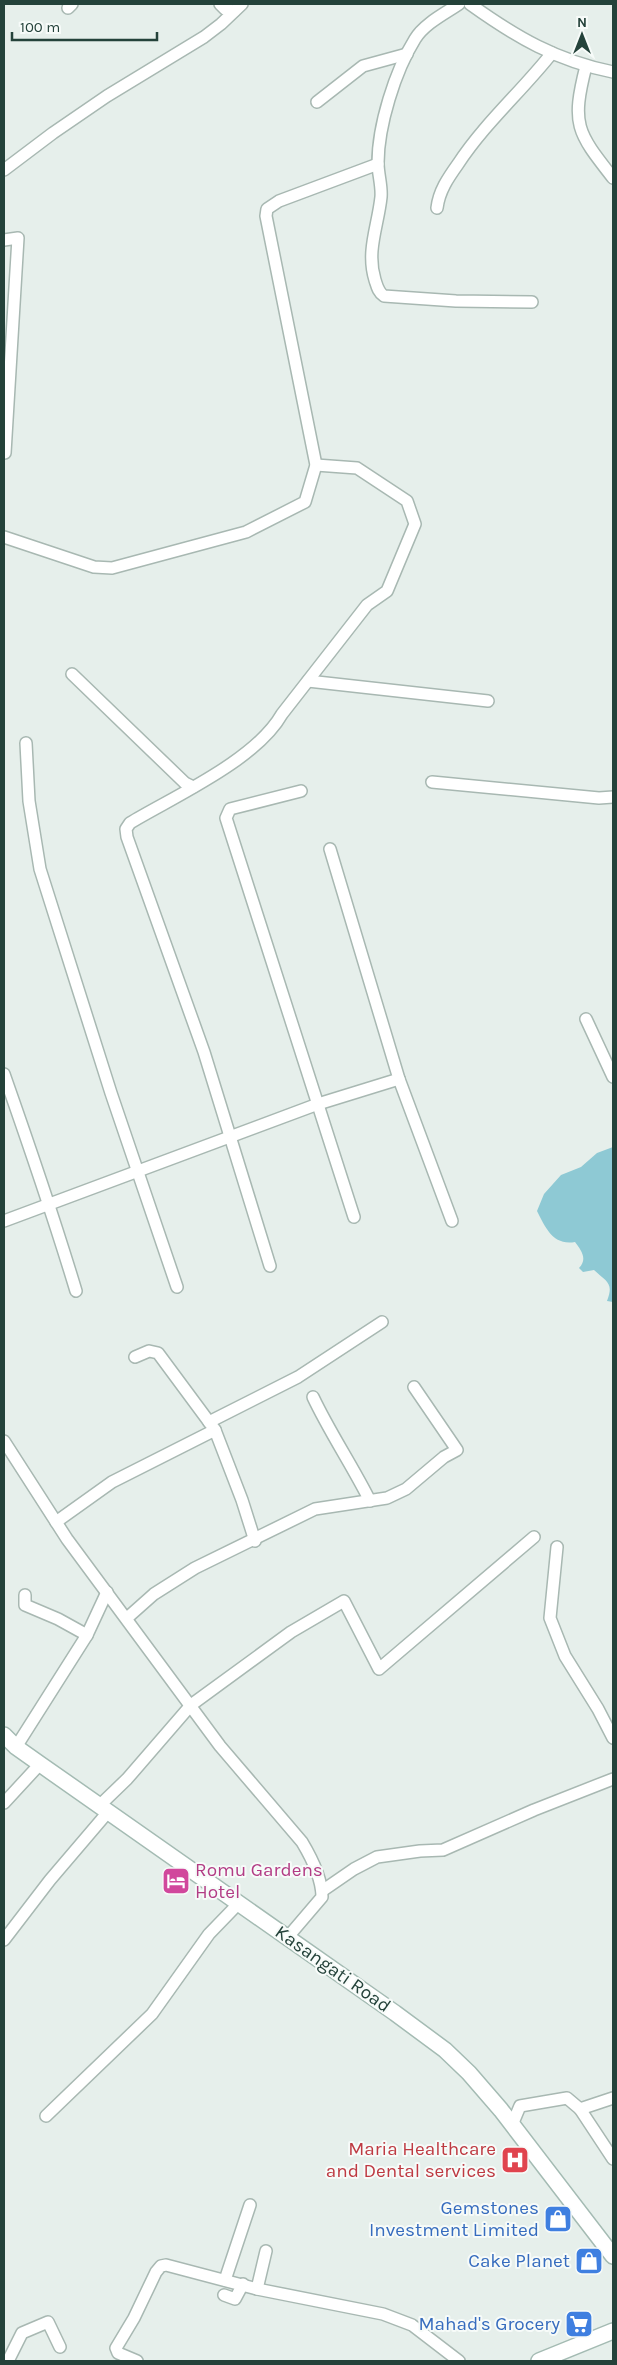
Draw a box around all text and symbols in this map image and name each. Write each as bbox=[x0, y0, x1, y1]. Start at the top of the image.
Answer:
scale bar bbox=[12, 10, 158, 42]
north arrow bbox=[557, 10, 607, 60]
text: N bbox=[577, 14, 587, 31]
text: 100 m bbox=[20, 18, 60, 36]
place label: Romu Gardens Hotel bbox=[195, 1859, 323, 1903]
hotel icon: Romu Gardens Hotel bbox=[161, 1866, 191, 1896]
street label: Kasangati Road bbox=[271, 1921, 395, 2017]
place label: Maria Healthcare and Dental services bbox=[326, 2138, 496, 2182]
hospital icon: Maria Healthcare and Dental services bbox=[500, 2145, 530, 2175]
place label: Gemstones Investment Limited bbox=[369, 2197, 539, 2241]
shop icon: Gemstones Investment Limited bbox=[543, 2204, 573, 2234]
shop icon: Cake Planet bbox=[574, 2246, 604, 2276]
place label: Cake Planet bbox=[468, 2250, 570, 2272]
supermarket icon: Mahad's Grocery bbox=[564, 2309, 594, 2339]
place label: Mahad's Grocery bbox=[418, 2313, 560, 2335]

